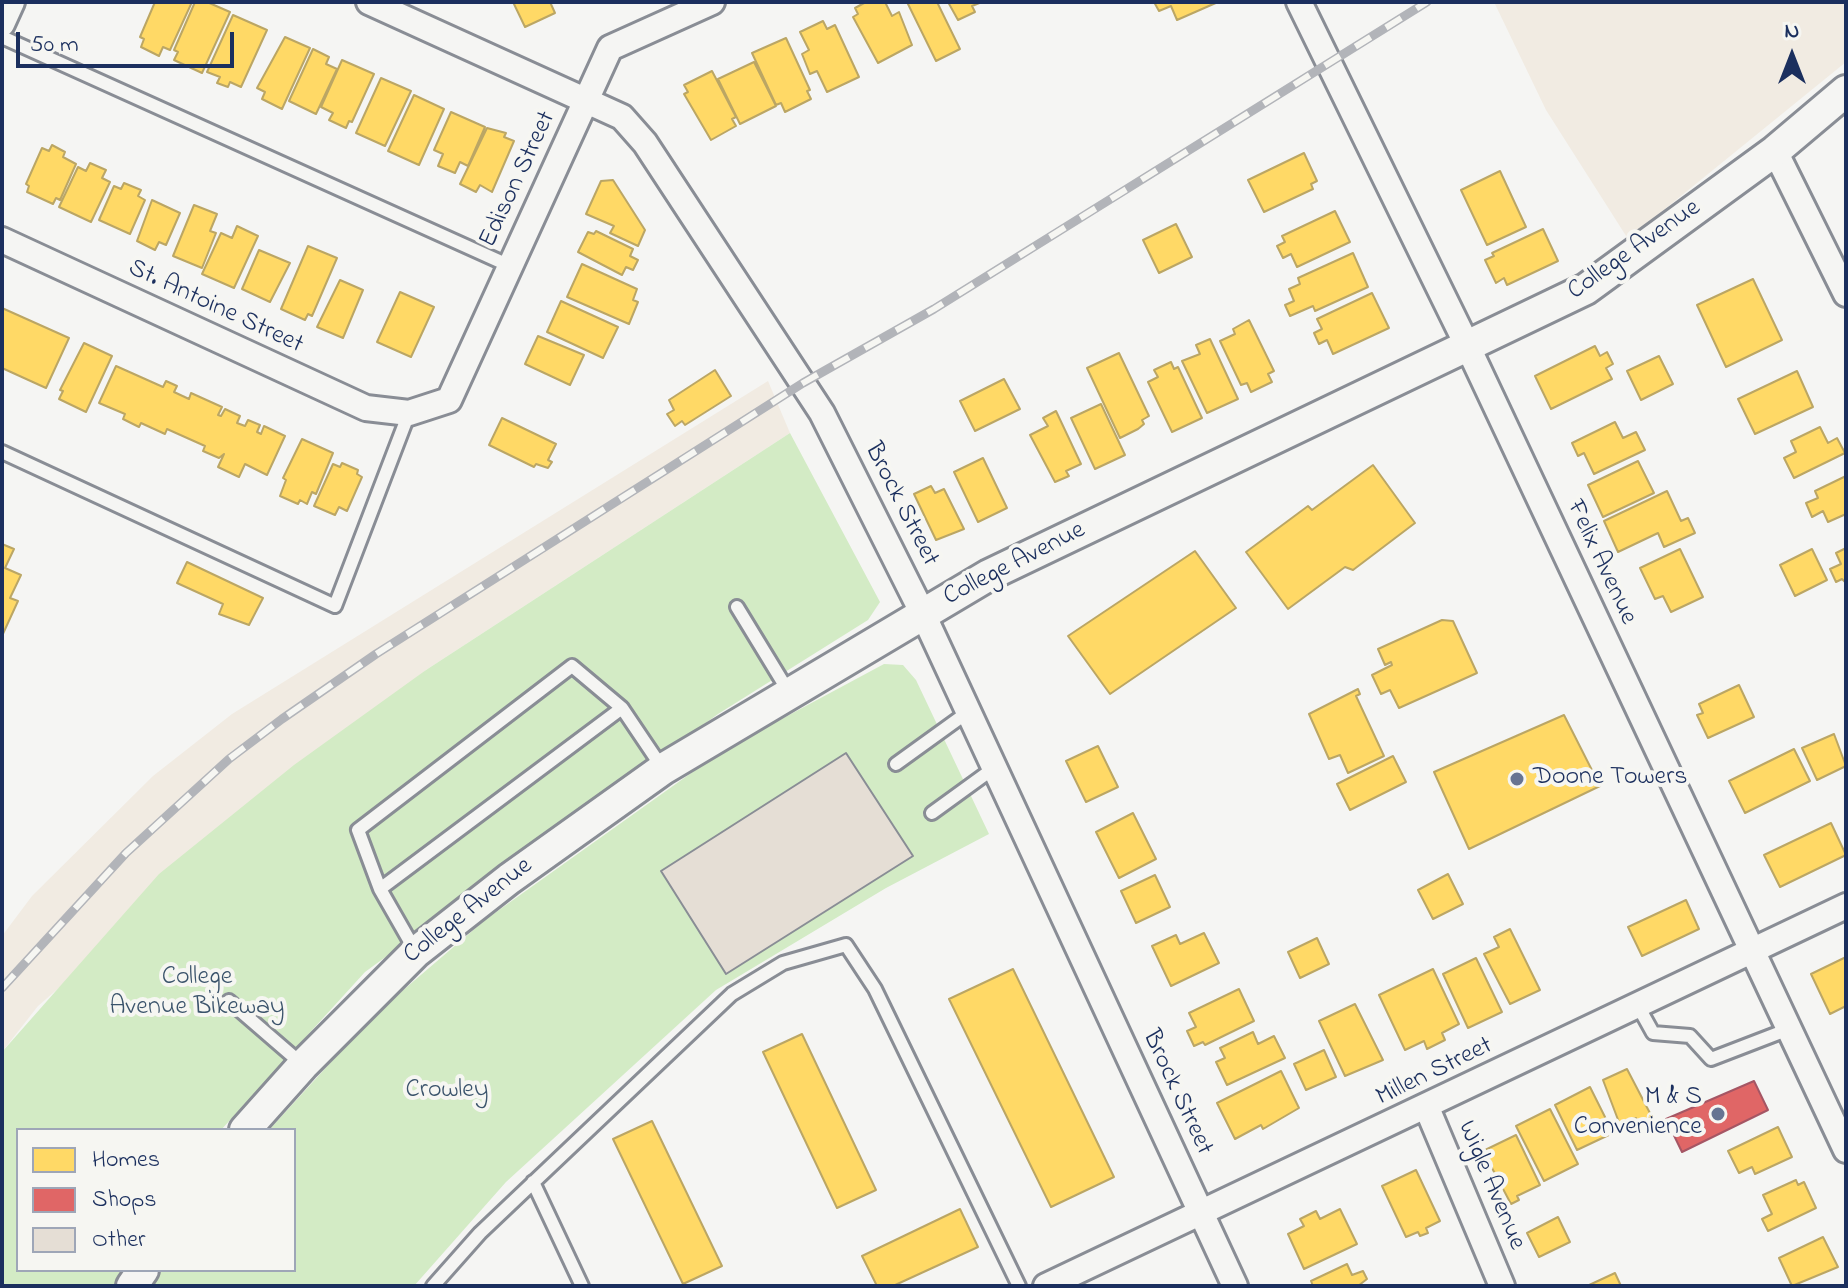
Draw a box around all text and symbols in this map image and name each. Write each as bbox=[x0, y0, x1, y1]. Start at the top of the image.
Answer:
scale bar bbox=[20, 16, 238, 66]
north arrow bbox=[1752, 16, 1832, 96]
text: N bbox=[1785, 16, 1799, 48]
text: 50 m bbox=[30, 28, 79, 63]
street label: Edison Street bbox=[474, 107, 564, 253]
street label: College Avenue bbox=[1563, 194, 1707, 308]
street label: St. Antoine Street bbox=[123, 254, 307, 362]
street label: Brock Street bbox=[856, 438, 944, 572]
street label: Felix Avenue bbox=[1558, 496, 1642, 630]
street label: College Avenue bbox=[939, 516, 1091, 614]
place label: Doone Towers bbox=[1533, 763, 1687, 795]
marker: Doone Towers bbox=[1508, 770, 1526, 788]
street label: College Avenue bbox=[398, 852, 540, 972]
park label: College Avenue Bikeway bbox=[109, 963, 285, 1024]
street label: Brock Street bbox=[1134, 1026, 1218, 1160]
street label: Millen Street bbox=[1372, 1031, 1498, 1115]
park label: Crowley bbox=[406, 1076, 488, 1108]
place label: M & S Convenience bbox=[1574, 1083, 1702, 1144]
marker: M & S Convenience bbox=[1709, 1105, 1727, 1123]
street label: Wigle Avenue bbox=[1449, 1117, 1531, 1255]
legend bbox=[16, 1128, 296, 1272]
text: Homes bbox=[92, 1143, 160, 1178]
text: Shops bbox=[92, 1183, 157, 1218]
text: Other bbox=[92, 1223, 145, 1258]

